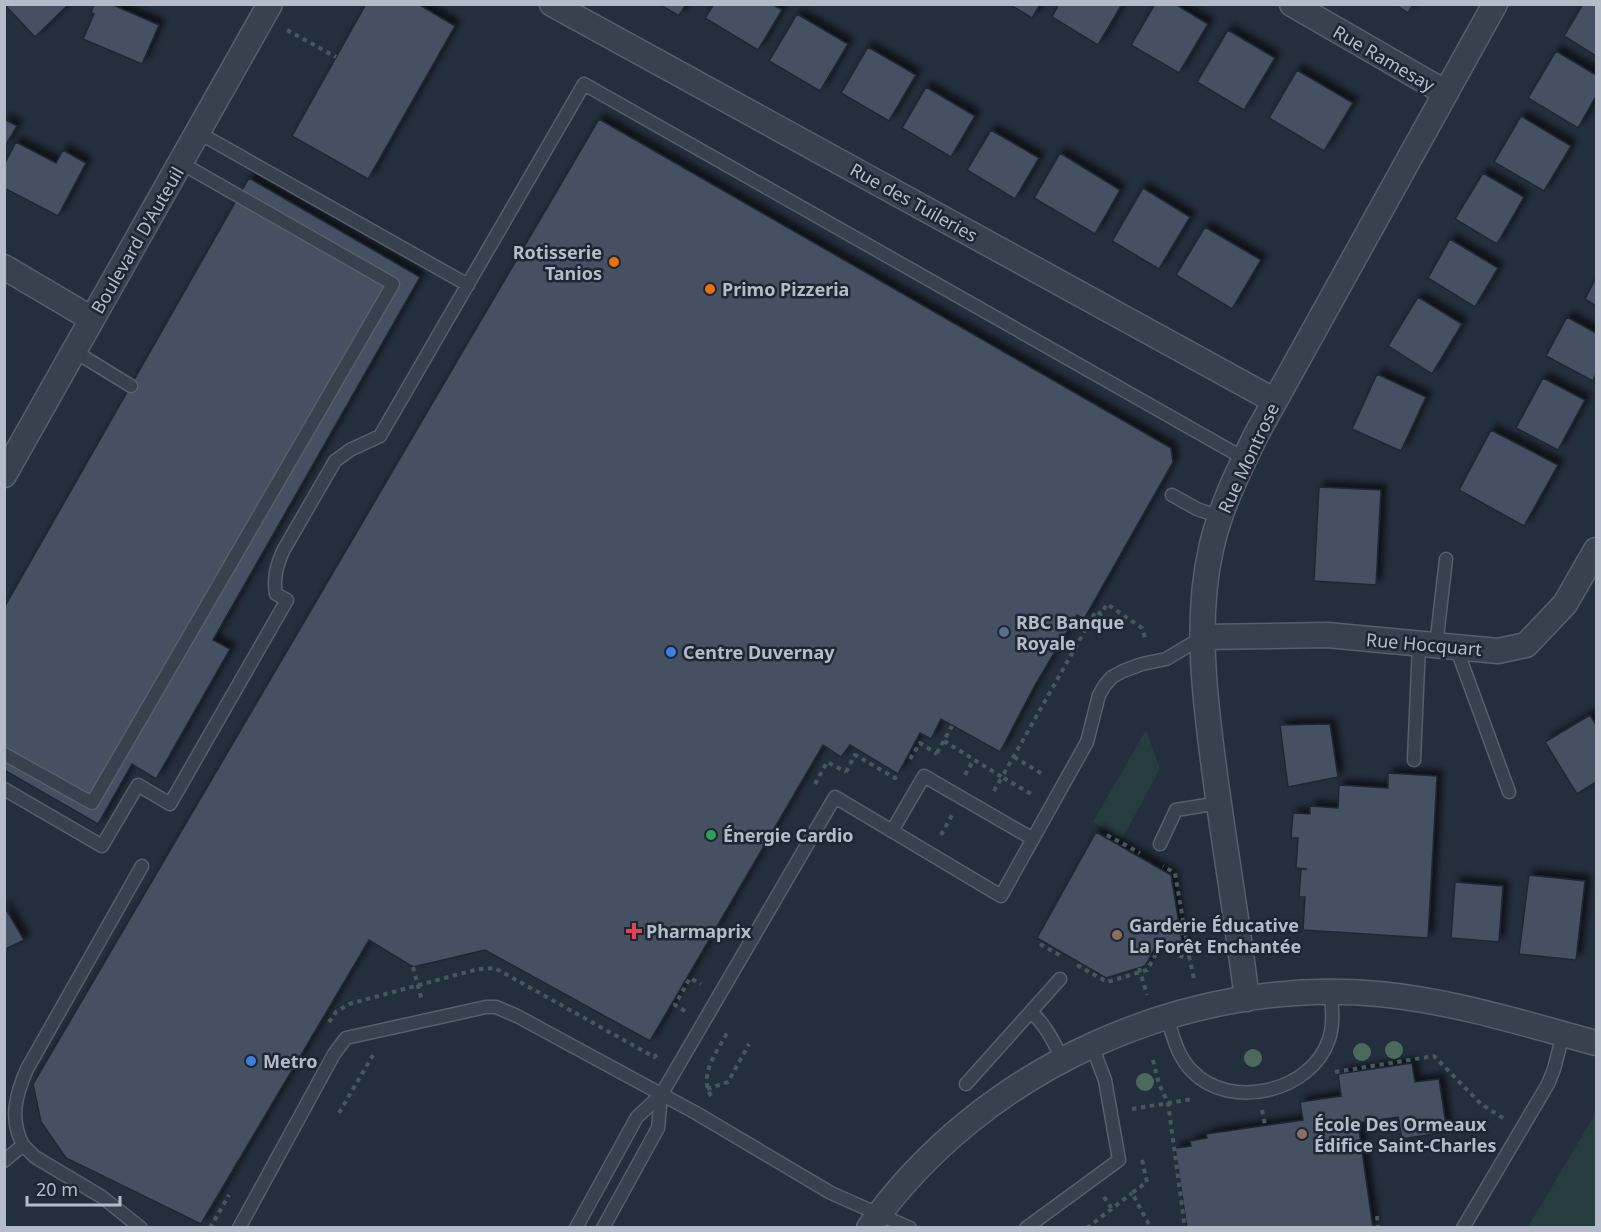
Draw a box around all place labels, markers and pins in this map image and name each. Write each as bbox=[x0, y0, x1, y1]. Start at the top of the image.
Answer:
place label: Rotisserie Tanios bbox=[513, 240, 602, 285]
marker: Rotisserie Tanios bbox=[607, 255, 621, 269]
place label: Primo Pizzeria bbox=[722, 277, 849, 301]
marker: Primo Pizzeria bbox=[703, 282, 717, 296]
place label: RBC Banque Royale bbox=[1016, 610, 1124, 655]
marker: RBC Banque Royale bbox=[997, 625, 1011, 639]
place label: Centre Duvernay bbox=[683, 640, 835, 664]
marker: Centre Duvernay bbox=[664, 645, 678, 659]
place label: Énergie Cardio bbox=[723, 823, 854, 847]
marker: Énergie Cardio bbox=[704, 828, 718, 842]
place label: Garderie Éducative La Forêt Enchantée bbox=[1129, 913, 1301, 958]
place label: Pharmaprix bbox=[646, 919, 752, 943]
marker: Pharmaprix bbox=[627, 924, 641, 938]
marker: Garderie Éducative La Forêt Enchantée bbox=[1110, 928, 1124, 942]
place label: Metro bbox=[263, 1049, 317, 1073]
marker: Metro bbox=[244, 1054, 258, 1068]
place label: École Des Ormeaux Édifice Saint-Charles bbox=[1314, 1112, 1496, 1157]
marker: École Des Ormeaux Édifice Saint-Charles bbox=[1295, 1127, 1309, 1141]

